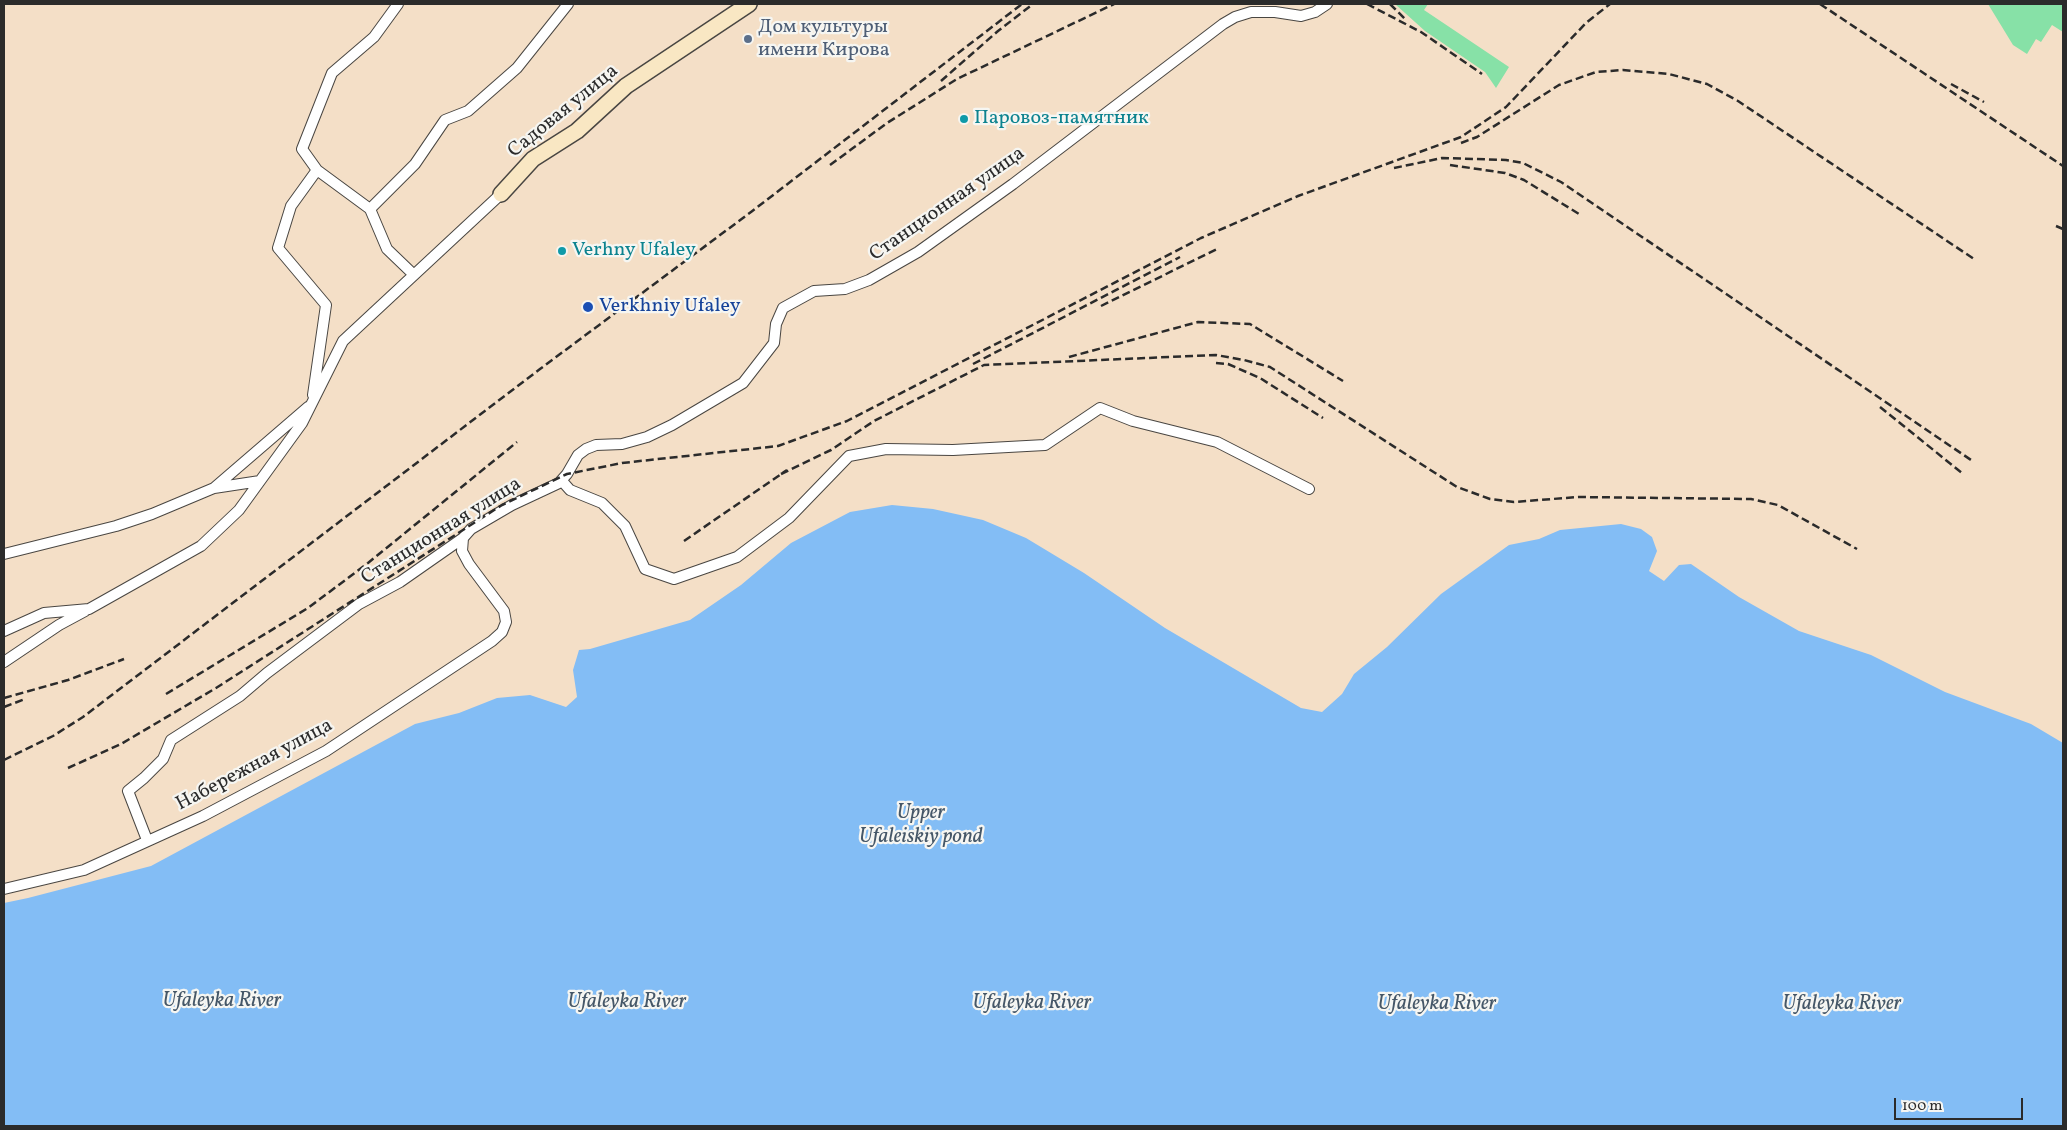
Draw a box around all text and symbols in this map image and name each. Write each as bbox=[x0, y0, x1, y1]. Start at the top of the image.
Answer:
place label: Дом культуры имени Кирова bbox=[758, 16, 890, 63]
marker: Дом культуры имени Кирова bbox=[742, 33, 754, 45]
street label: Садовая улица bbox=[504, 60, 624, 164]
place label: Паровоз-памятник bbox=[974, 107, 1149, 131]
marker: Паровоз-памятник bbox=[958, 113, 970, 125]
street label: Станционная улица bbox=[866, 142, 1030, 268]
place label: Verhny Ufaley bbox=[572, 239, 696, 263]
marker: Verhny Ufaley bbox=[556, 245, 568, 257]
place label: Verkhniy Ufaley bbox=[599, 295, 741, 319]
marker: Verkhniy Ufaley bbox=[581, 300, 595, 314]
street label: Станционная улица bbox=[358, 473, 526, 591]
street label: Набережная улица bbox=[172, 715, 338, 817]
water label: Upper Ufaleiskiy pond bbox=[859, 801, 983, 851]
water label: Ufaleyka River bbox=[163, 989, 281, 1015]
water label: Ufaleyka River bbox=[568, 990, 686, 1016]
water label: Ufaleyka River bbox=[973, 991, 1091, 1017]
water label: Ufaleyka River bbox=[1378, 992, 1496, 1018]
water label: Ufaleyka River bbox=[1783, 992, 1901, 1018]
scale bar bbox=[1897, 1088, 2026, 1120]
text: 100 m bbox=[1902, 1096, 1942, 1117]

